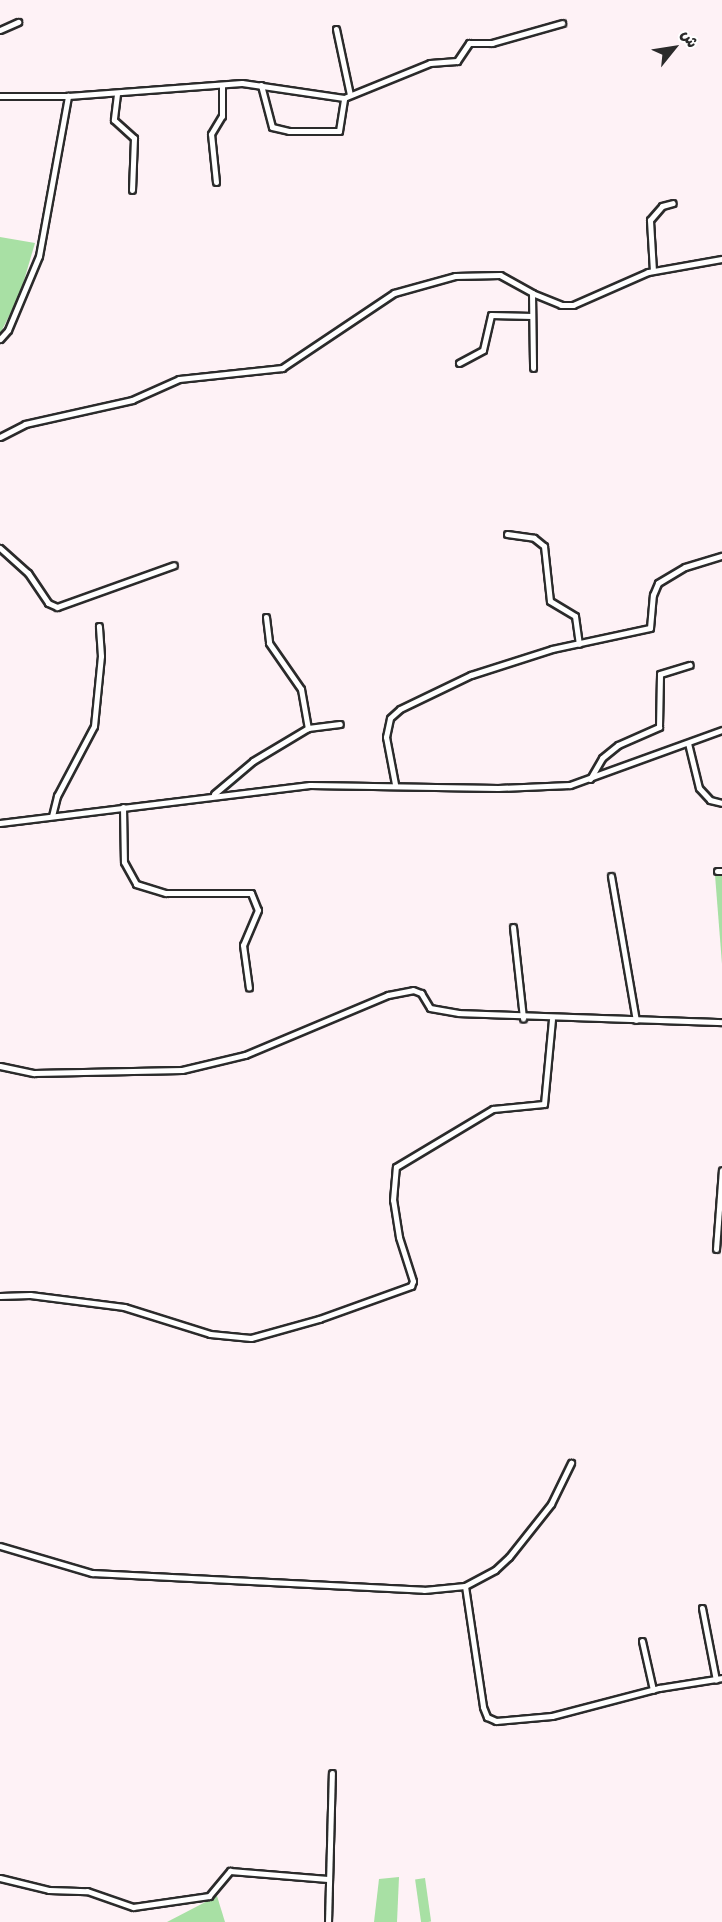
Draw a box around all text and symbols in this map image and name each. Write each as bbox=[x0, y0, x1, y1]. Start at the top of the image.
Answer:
north arrow bbox=[644, 18, 704, 78]
text: ش bbox=[677, 26, 703, 52]

